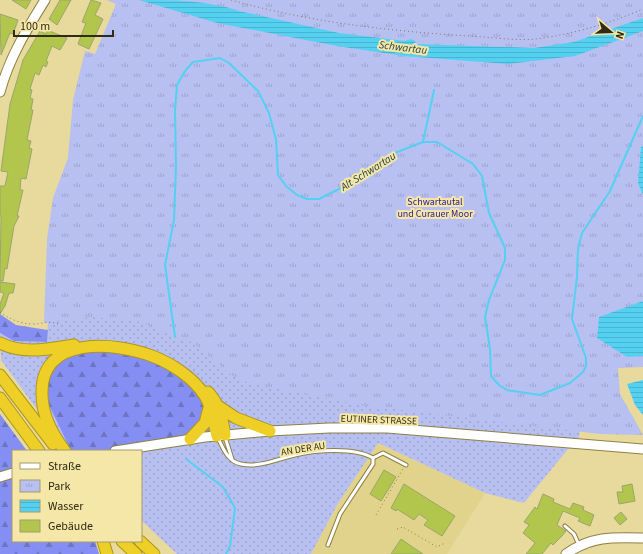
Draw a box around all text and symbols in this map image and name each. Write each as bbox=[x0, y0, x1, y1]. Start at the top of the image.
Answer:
scale bar bbox=[14, 12, 113, 38]
north arrow bbox=[591, 12, 631, 52]
text: 100 m bbox=[20, 18, 50, 35]
text: N bbox=[612, 29, 628, 41]
water label: Schwartau bbox=[378, 37, 428, 58]
water label: Alt Schwartau bbox=[337, 148, 399, 195]
park label: Schwartautal und Curauer Moor bbox=[397, 195, 473, 221]
street label: EUTINER STRASSE bbox=[340, 412, 417, 428]
street label: AN DER AU bbox=[280, 439, 326, 459]
legend bbox=[12, 450, 142, 542]
text: Straße bbox=[48, 458, 81, 475]
text: Park bbox=[48, 478, 70, 495]
text: Wasser bbox=[48, 498, 84, 515]
text: Gebäude bbox=[48, 518, 93, 535]

